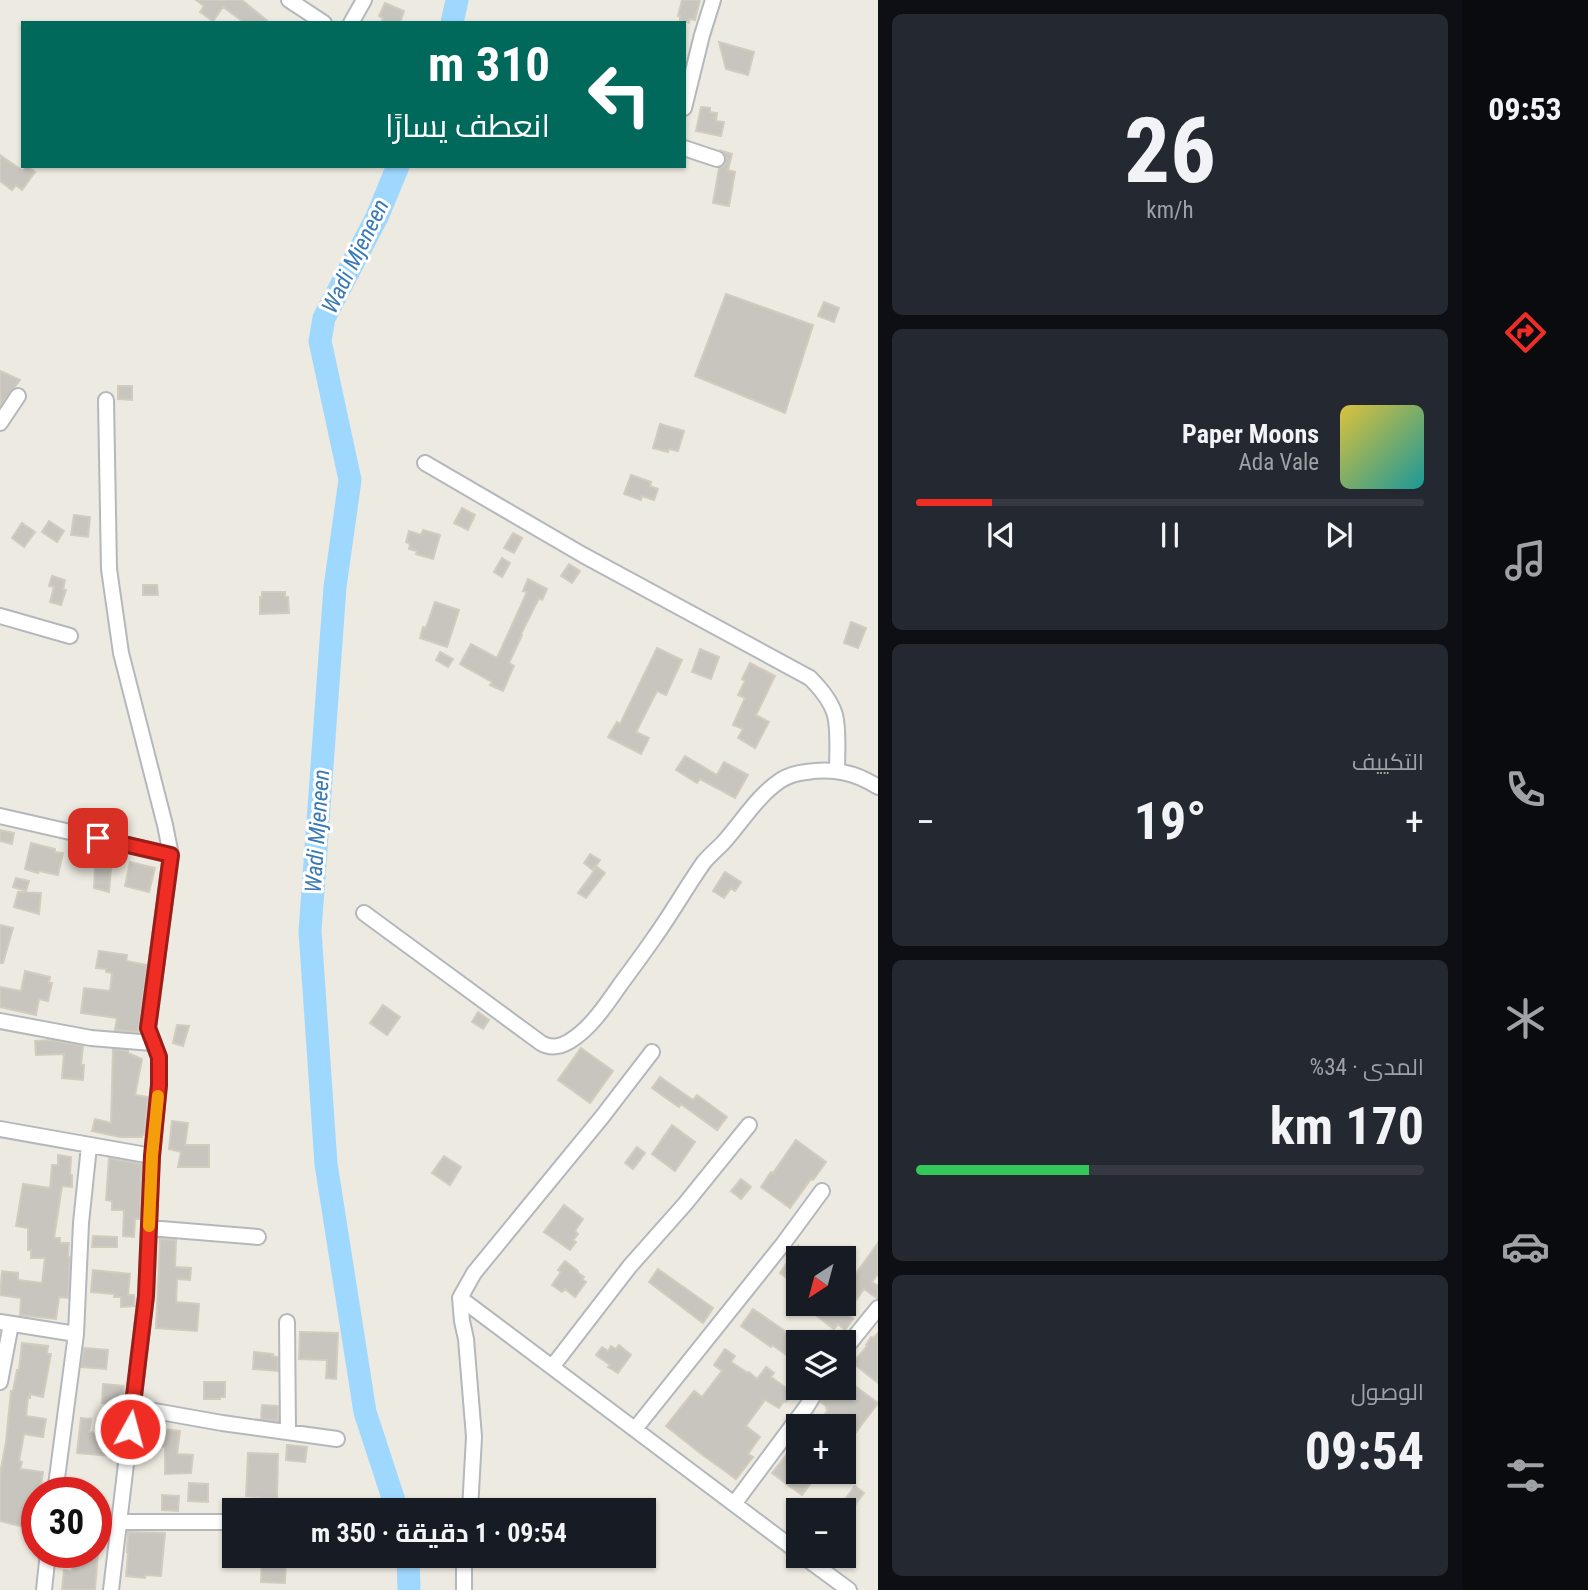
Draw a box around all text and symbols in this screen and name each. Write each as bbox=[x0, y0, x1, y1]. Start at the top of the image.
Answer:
text: 310 m bbox=[428, 36, 550, 93]
icon: left bbox=[574, 49, 665, 140]
text: 09:53 bbox=[1488, 90, 1562, 128]
text: 26 bbox=[1124, 98, 1216, 204]
text: انعطف يسارًا bbox=[385, 107, 550, 145]
water label: Wadi Mjeneen bbox=[316, 195, 395, 318]
text: km/h bbox=[1146, 197, 1194, 224]
icon: directions bbox=[1501, 308, 1550, 357]
text: Paper Moons bbox=[1182, 419, 1319, 449]
text: Ada Vale bbox=[1239, 449, 1319, 476]
icon: previous bbox=[982, 516, 1020, 554]
icon: pause bbox=[1151, 516, 1189, 554]
icon: next bbox=[1320, 516, 1358, 554]
icon: music bbox=[1501, 536, 1550, 585]
text: التكييف bbox=[1352, 749, 1424, 776]
icon: phone bbox=[1501, 765, 1550, 814]
water label: Wadi Mjeneen bbox=[300, 768, 335, 894]
text: 19° bbox=[1134, 791, 1206, 852]
text: − bbox=[916, 800, 935, 844]
text: + bbox=[1405, 800, 1424, 844]
pin bbox=[68, 808, 128, 868]
icon: arrive bbox=[79, 819, 117, 857]
icon: climate bbox=[1501, 994, 1550, 1043]
text: المدى · 34% bbox=[1310, 1054, 1424, 1081]
text: 170 km bbox=[1270, 1096, 1424, 1157]
icon: car bbox=[1501, 1222, 1550, 1271]
north arrow bbox=[786, 1246, 856, 1316]
map controls bbox=[786, 1246, 856, 1568]
button: layers bbox=[786, 1330, 856, 1400]
text: الوصول bbox=[1351, 1379, 1424, 1406]
position arrow bbox=[93, 1392, 167, 1466]
button: + bbox=[786, 1414, 856, 1484]
text: 09:54 bbox=[1305, 1421, 1424, 1482]
icon: filters bbox=[1501, 1451, 1550, 1500]
speed limit sign: 30 bbox=[21, 1477, 112, 1568]
button: − bbox=[786, 1498, 856, 1568]
text: 09:54 · 1 دقيقة · 350 m bbox=[311, 1518, 567, 1548]

